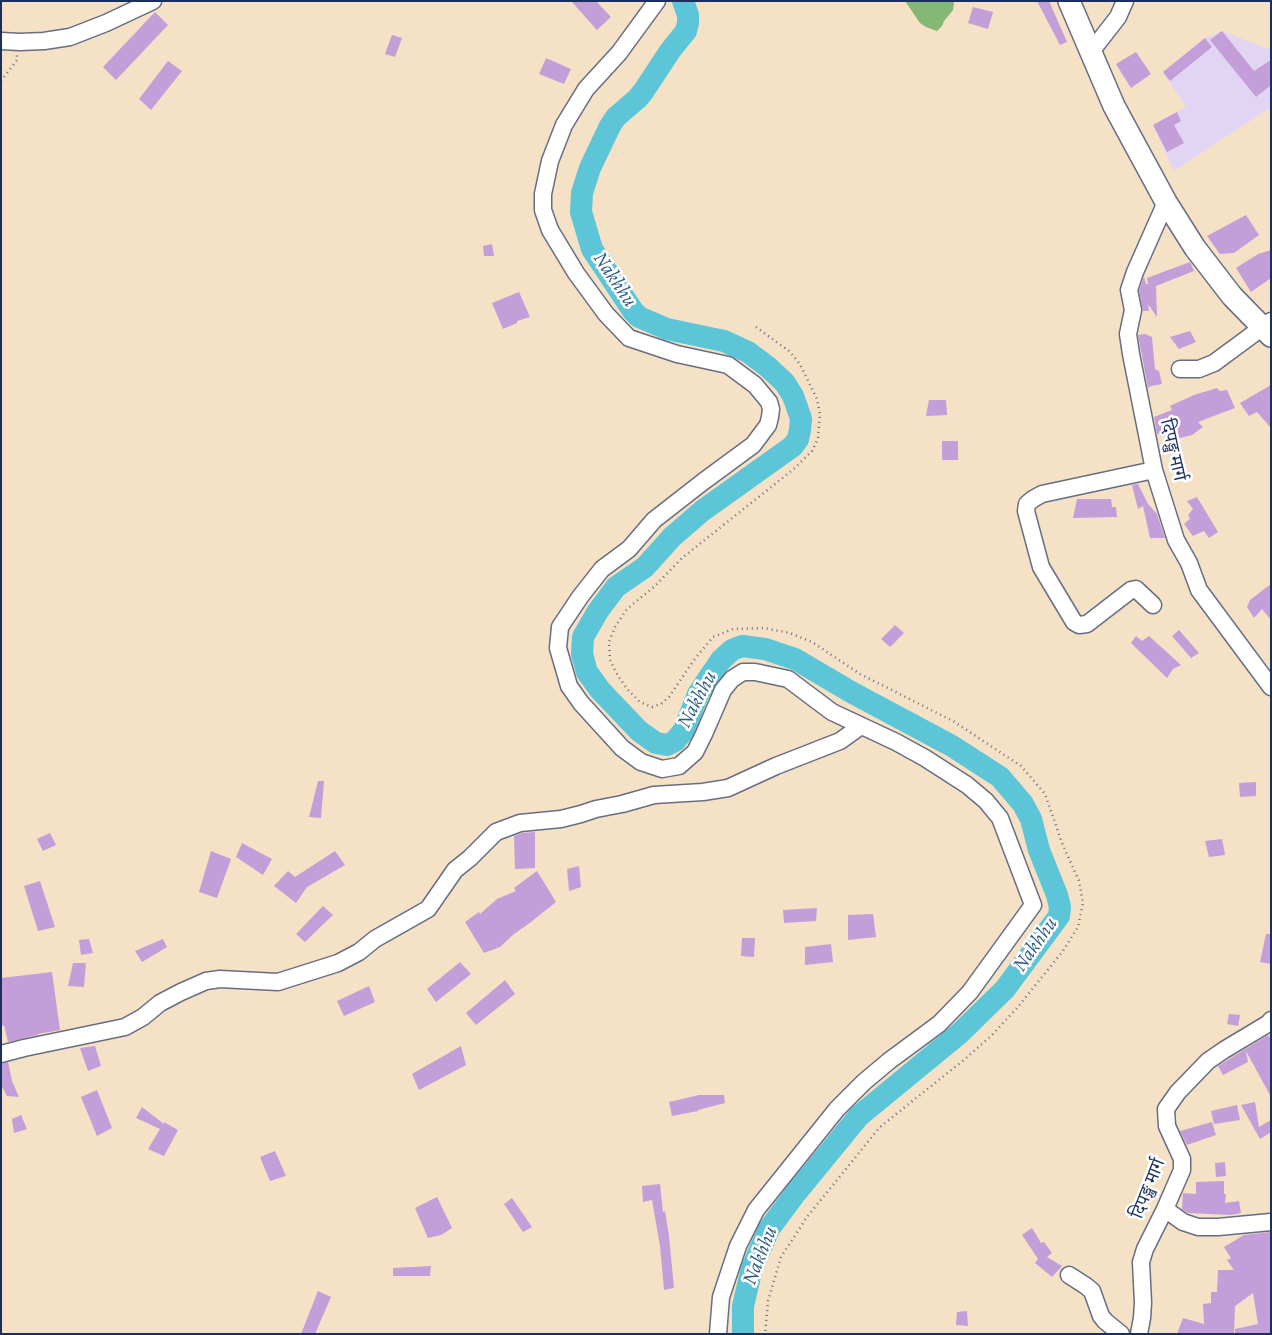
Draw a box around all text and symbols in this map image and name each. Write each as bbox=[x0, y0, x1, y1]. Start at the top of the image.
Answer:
water label: Nakhhu bbox=[587, 248, 641, 312]
street label: दिपङ्ख मार्ग bbox=[1154, 417, 1190, 483]
water label: Nakhhu bbox=[673, 667, 723, 733]
water label: Nakhhu bbox=[1009, 913, 1063, 977]
street label: दिपङ्ख मार्ग bbox=[1127, 1156, 1171, 1222]
water label: Nakhhu bbox=[738, 1223, 784, 1289]

